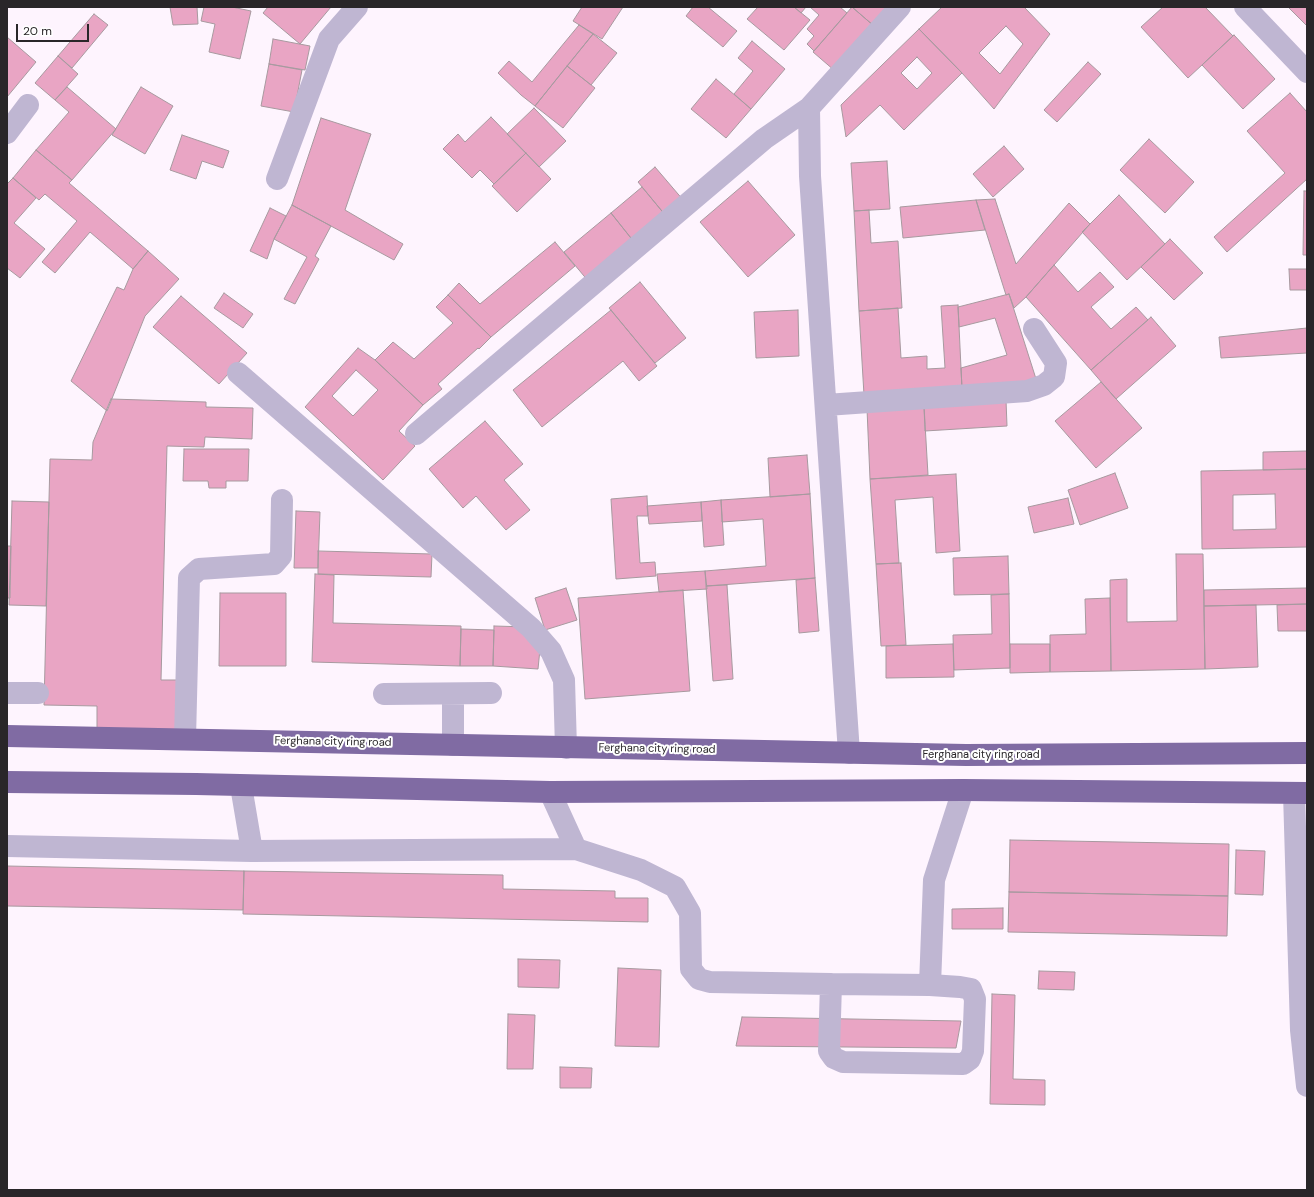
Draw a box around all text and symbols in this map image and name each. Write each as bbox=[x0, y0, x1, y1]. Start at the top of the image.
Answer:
scale bar bbox=[18, 16, 91, 42]
text: 20 m bbox=[23, 23, 52, 39]
street label: Ferghana city ring road bbox=[274, 734, 392, 750]
street label: Ferghana city ring road bbox=[598, 741, 716, 757]
street label: Ferghana city ring road bbox=[922, 748, 1040, 762]

